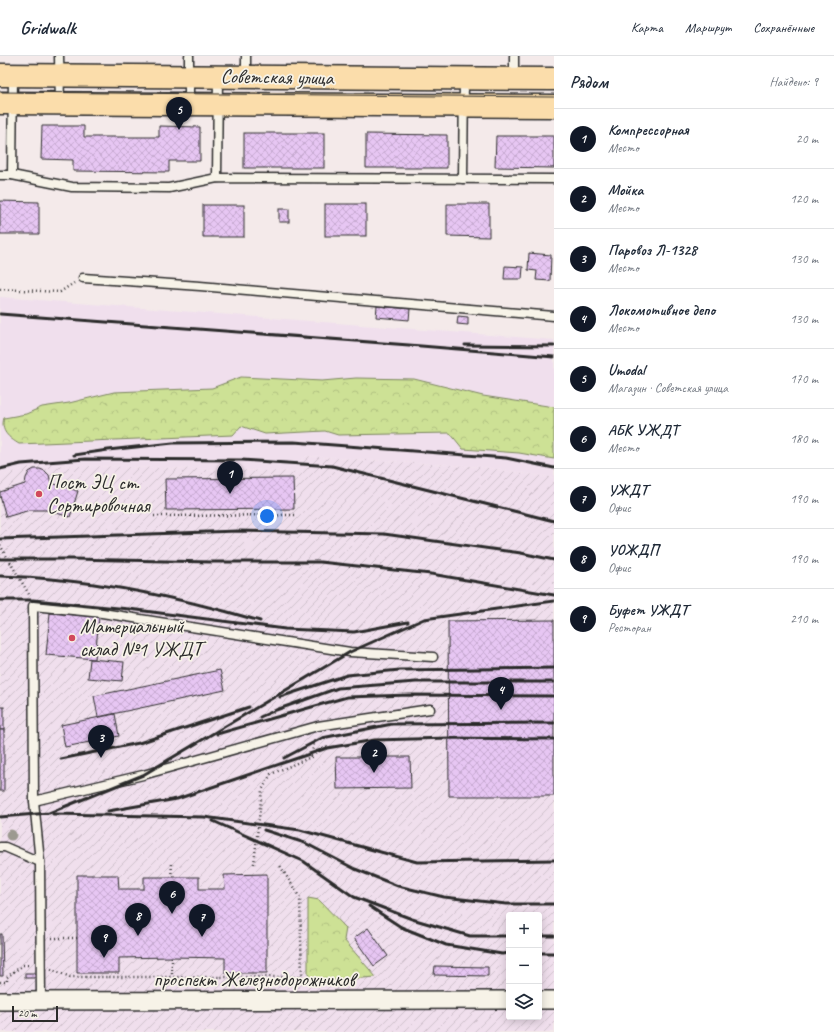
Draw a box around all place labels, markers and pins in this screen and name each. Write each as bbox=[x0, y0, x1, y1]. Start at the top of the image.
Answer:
pin: 5 bbox=[166, 97, 192, 130]
pin: 1 bbox=[217, 461, 243, 494]
place label: Пост ЭЦ ст. Сортировочная bbox=[47, 470, 152, 518]
marker: Пост ЭЦ ст. Сортировочная bbox=[34, 489, 44, 499]
place label: Материальный склад №1 УЖДТ bbox=[80, 614, 207, 662]
marker: Материальный склад №1 УЖДТ bbox=[67, 633, 77, 643]
pin: 4 bbox=[488, 677, 514, 710]
pin: 3 bbox=[88, 725, 114, 758]
pin: 2 bbox=[361, 740, 387, 773]
pin: 6 bbox=[159, 881, 185, 914]
pin: 8 bbox=[125, 903, 151, 936]
pin: 7 bbox=[189, 904, 215, 937]
pin: 9 bbox=[91, 925, 117, 958]

